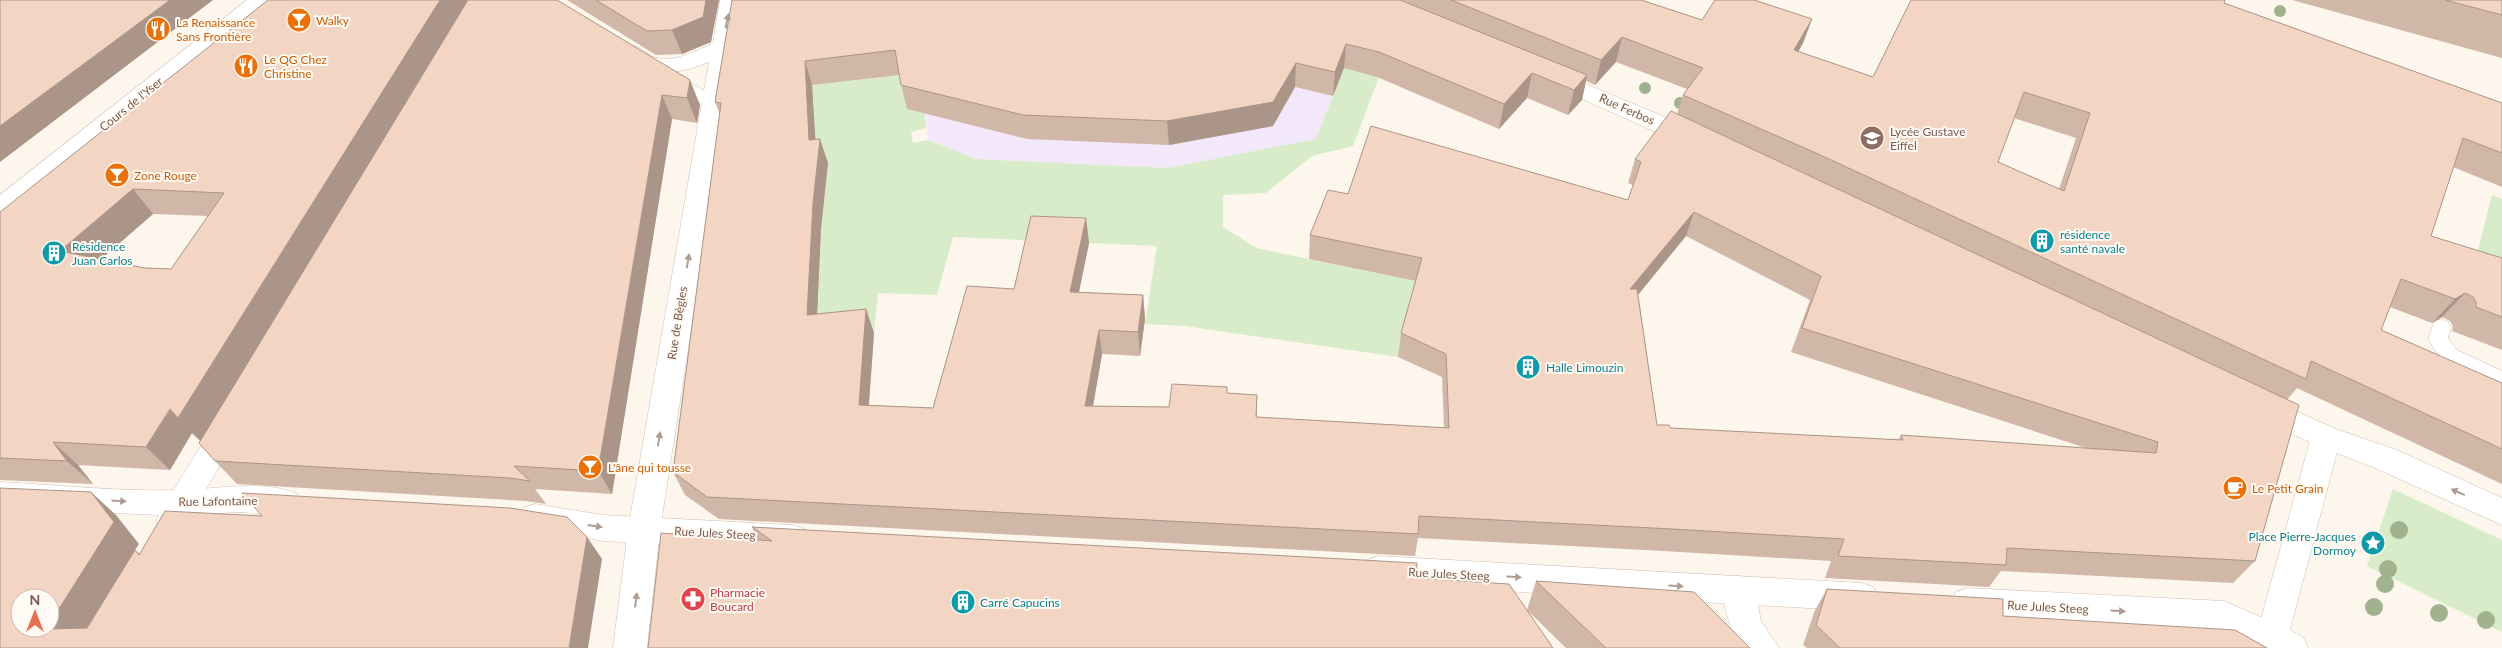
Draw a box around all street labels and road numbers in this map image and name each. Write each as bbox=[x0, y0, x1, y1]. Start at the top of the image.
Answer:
street label: Cours de l'Yser bbox=[96, 73, 166, 134]
street label: Rue Ferbos bbox=[1597, 90, 1657, 128]
street label: Rue de Bègles bbox=[664, 285, 690, 361]
street label: Rue Lafontaine bbox=[178, 493, 258, 509]
street label: Rue Jules Steeg bbox=[674, 523, 756, 543]
street label: Rue Jules Steeg bbox=[1408, 564, 1490, 584]
street label: Rue Jules Steeg bbox=[2007, 597, 2089, 617]

